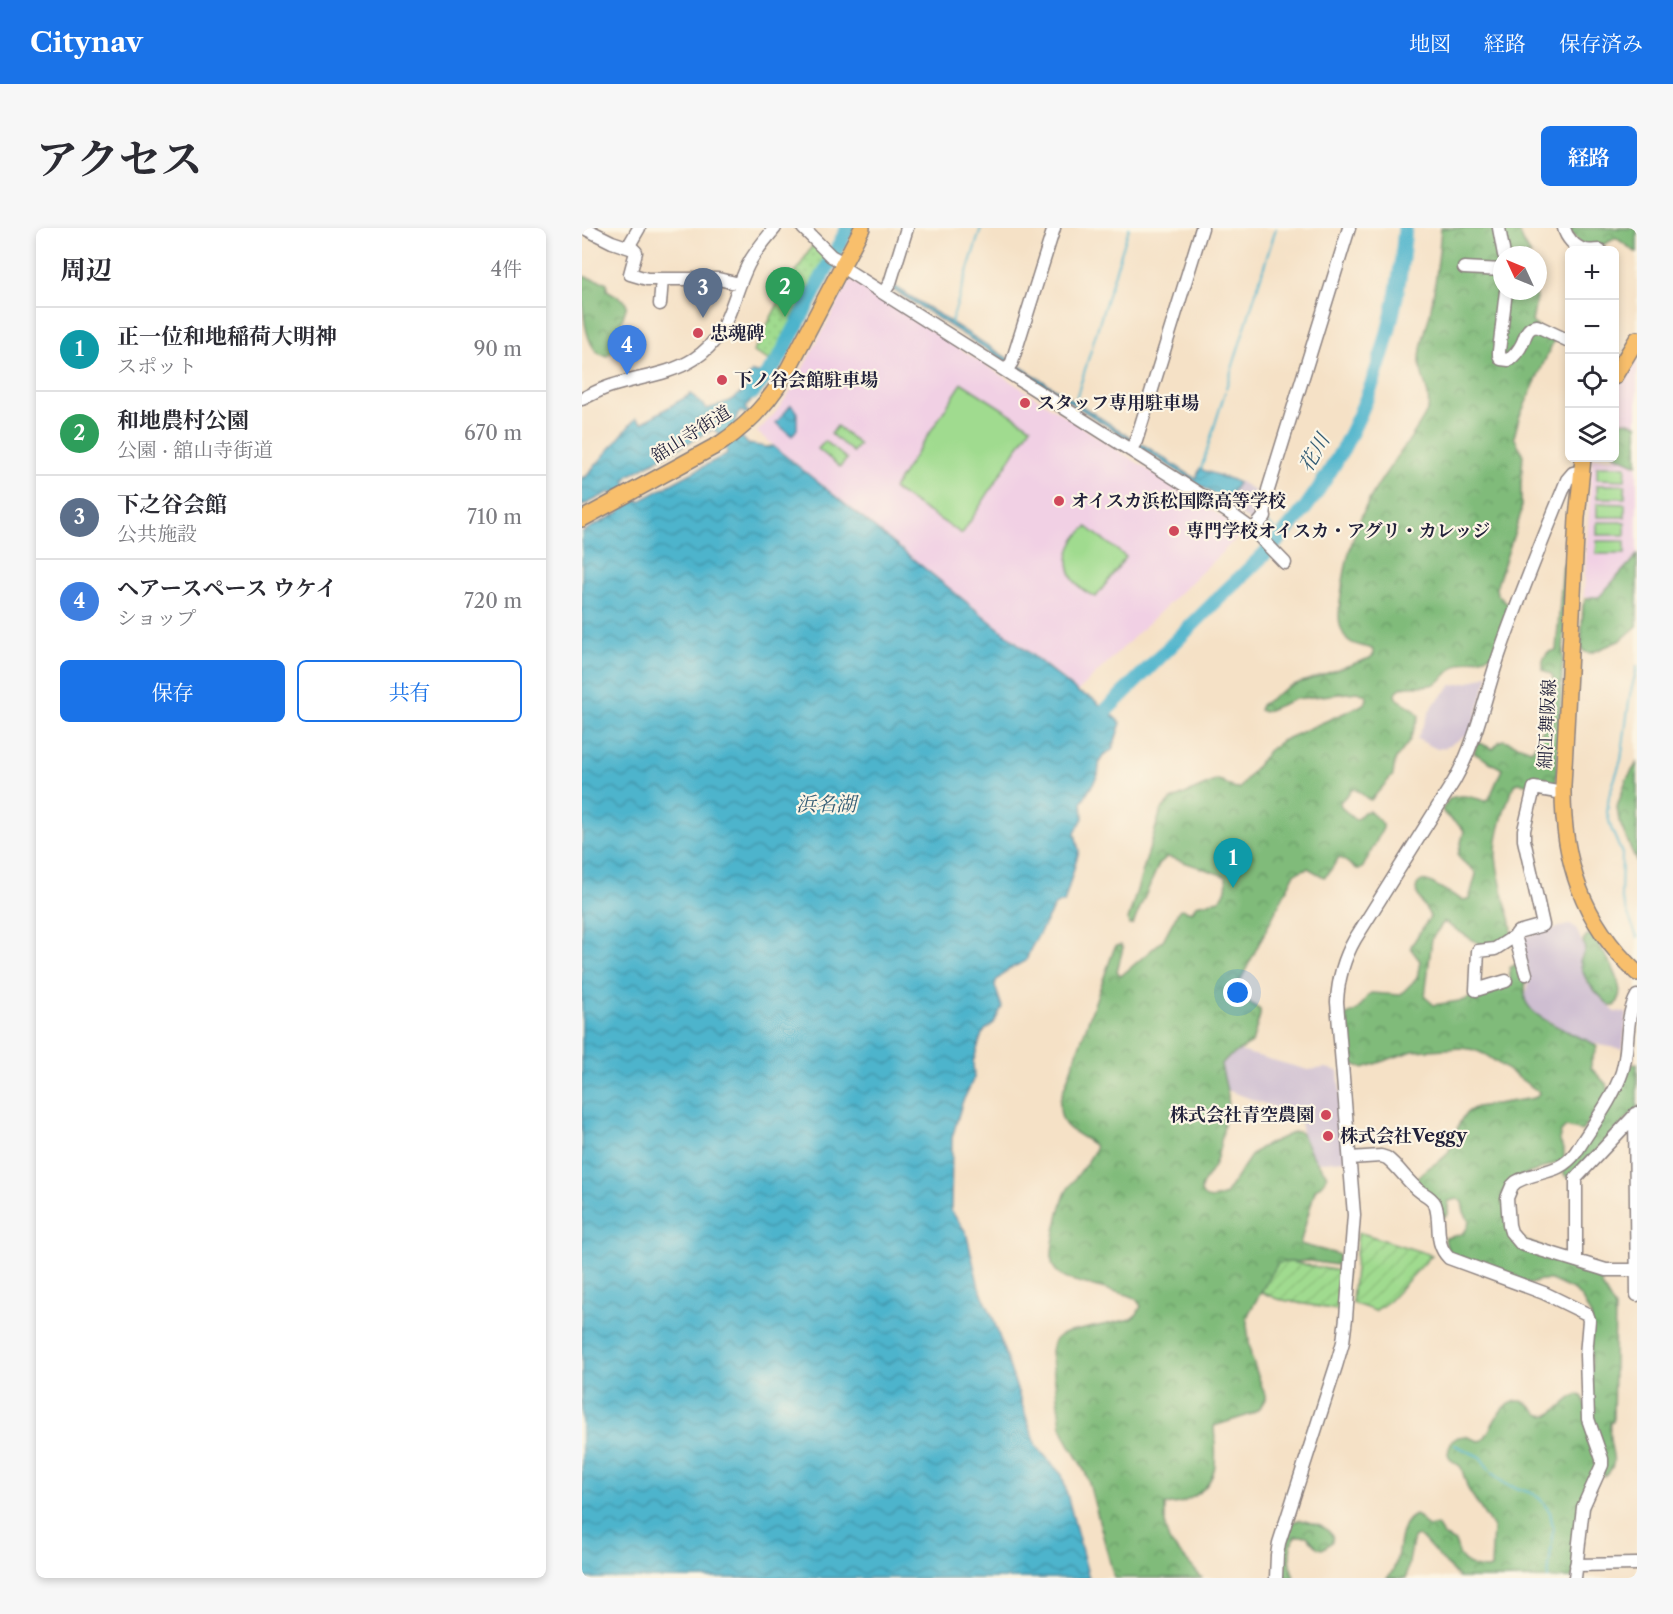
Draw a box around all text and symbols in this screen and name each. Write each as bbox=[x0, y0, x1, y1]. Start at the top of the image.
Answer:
text: Citynav bbox=[30, 25, 143, 59]
text: 地図 bbox=[1409, 31, 1451, 56]
text: 経路 bbox=[1484, 31, 1526, 56]
text: 保存済み bbox=[1559, 31, 1643, 56]
button: 経路 bbox=[1541, 126, 1637, 186]
text: アクセス bbox=[36, 133, 203, 185]
north arrow bbox=[1493, 246, 1547, 300]
map controls bbox=[1565, 246, 1619, 462]
button: + bbox=[1565, 246, 1619, 300]
text: 周辺 bbox=[60, 254, 112, 286]
text: 4件 bbox=[490, 257, 522, 281]
pin: 3 bbox=[684, 268, 722, 318]
pin: 2 bbox=[766, 268, 804, 317]
button: − bbox=[1565, 300, 1619, 354]
place label: 忠魂碑 bbox=[710, 322, 764, 344]
text: 正一位和地稲荷大明神 bbox=[117, 323, 337, 350]
pin: 4 bbox=[608, 326, 646, 375]
marker: 忠魂碑 bbox=[691, 326, 705, 340]
text: 1 bbox=[75, 337, 84, 361]
text: 90 m bbox=[474, 337, 522, 361]
text: スポット bbox=[117, 354, 197, 378]
button: locate bbox=[1565, 354, 1619, 408]
place label: 下ノ谷会館駐車場 bbox=[734, 369, 878, 391]
marker: 下ノ谷会館駐車場 bbox=[715, 373, 729, 387]
place label: スタッフ専用駐車場 bbox=[1037, 392, 1199, 414]
marker: スタッフ専用駐車場 bbox=[1018, 396, 1032, 410]
street label: 舘山寺街道 bbox=[647, 401, 735, 467]
text: 和地農村公園 bbox=[117, 407, 249, 434]
button: layers bbox=[1565, 408, 1619, 462]
text: 2 bbox=[74, 421, 85, 445]
text: 670 m bbox=[464, 421, 522, 445]
water label: 花川 bbox=[1294, 428, 1335, 476]
text: 公園 · 舘山寺街道 bbox=[117, 438, 273, 462]
place label: オイスカ浜松国際高等学校 bbox=[1071, 490, 1286, 512]
text: 下之谷会館 bbox=[117, 491, 227, 518]
marker: オイスカ浜松国際高等学校 bbox=[1052, 494, 1066, 508]
text: 3 bbox=[74, 505, 85, 529]
text: 710 m bbox=[467, 505, 522, 529]
place label: 専門学校オイスカ・アグリ・カレッジ bbox=[1186, 520, 1490, 542]
text: 公共施設 bbox=[117, 522, 197, 546]
marker: 専門学校オイスカ・アグリ・カレッジ bbox=[1167, 524, 1181, 538]
text: ヘアースペース ウケイ bbox=[117, 575, 337, 602]
text: 4 bbox=[74, 589, 85, 613]
text: 720 m bbox=[464, 589, 522, 613]
text: ショップ bbox=[117, 606, 197, 630]
button: 保存 bbox=[60, 660, 285, 722]
button: 共有 bbox=[297, 660, 522, 722]
street label: 細江舞阪線 bbox=[1534, 678, 1560, 770]
water label: 浜名湖 bbox=[796, 792, 859, 816]
pin: 1 bbox=[1214, 838, 1252, 888]
your location bbox=[1223, 978, 1252, 1007]
place label: 株式会社青空農園 bbox=[1170, 1104, 1314, 1126]
marker: 株式会社青空農園 bbox=[1319, 1108, 1333, 1122]
place label: 株式会社Veggy bbox=[1340, 1125, 1468, 1147]
marker: 株式会社Veggy bbox=[1321, 1129, 1335, 1143]

